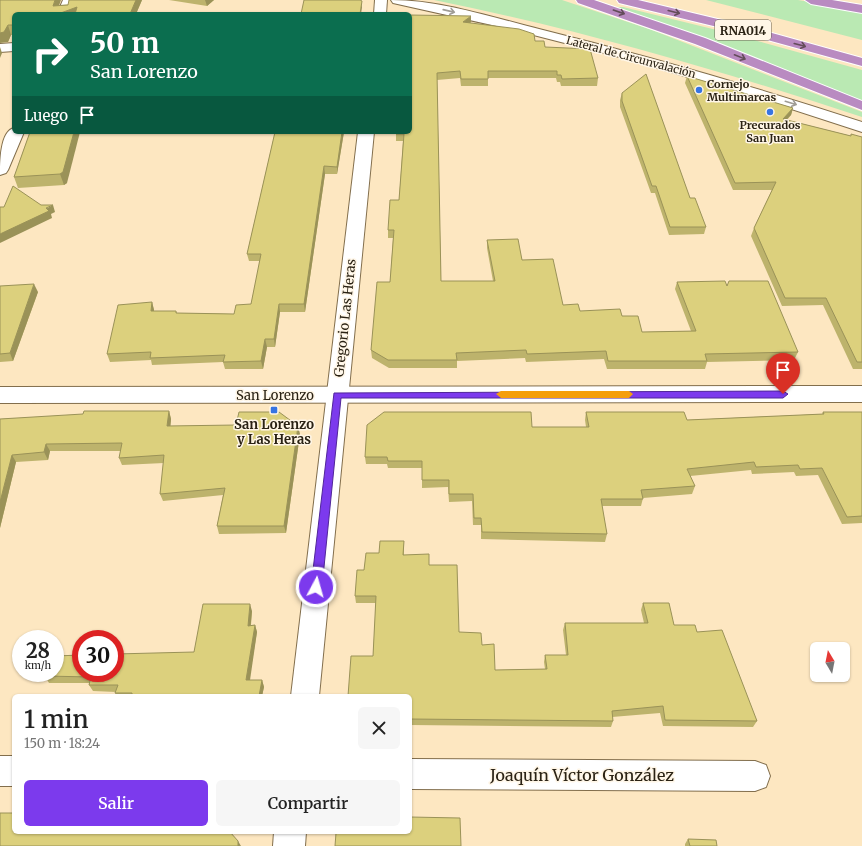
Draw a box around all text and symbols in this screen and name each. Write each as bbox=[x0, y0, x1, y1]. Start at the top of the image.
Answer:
one-way arrow bbox=[442, 8, 455, 16]
one-way arrow bbox=[612, 8, 624, 16]
one-way arrow bbox=[668, 9, 681, 17]
road number: RNA014 bbox=[715, 20, 771, 40]
text: 50 m bbox=[90, 25, 159, 61]
icon: right bbox=[24, 28, 76, 80]
street label: Lateral de Circunvalación bbox=[565, 33, 698, 81]
one-way arrow bbox=[793, 42, 806, 49]
one-way arrow bbox=[734, 54, 746, 62]
text: San Lorenzo bbox=[90, 60, 198, 83]
place label: Cornejo Multimarcas bbox=[707, 77, 776, 104]
marker: Cornejo Multimarcas bbox=[694, 85, 704, 95]
one-way arrow bbox=[784, 100, 797, 107]
icon: arrive bbox=[76, 104, 98, 126]
text: Luego bbox=[24, 106, 68, 125]
marker: Precurados San Juan bbox=[765, 107, 775, 117]
place label: Precurados San Juan bbox=[739, 118, 801, 145]
street label: Gregorio Las Heras bbox=[330, 258, 360, 378]
pin bbox=[766, 353, 800, 394]
icon: arrive bbox=[772, 359, 794, 381]
street label: San Lorenzo bbox=[236, 387, 314, 404]
marker: San Lorenzo y Las Heras bbox=[269, 405, 279, 415]
place label: San Lorenzo y Las Heras bbox=[234, 416, 314, 448]
position arrow bbox=[295, 566, 337, 608]
speed limit sign: 30 bbox=[72, 630, 124, 682]
text: 28 bbox=[26, 638, 50, 663]
north arrow bbox=[810, 642, 850, 682]
map controls bbox=[810, 642, 850, 682]
text: km/h bbox=[25, 659, 51, 672]
text: 1 min bbox=[24, 704, 89, 735]
button: close bbox=[358, 707, 400, 749]
text: 150 m · 18:24 bbox=[24, 735, 100, 752]
street label: Joaquín Víctor González bbox=[489, 765, 674, 785]
button: Salir bbox=[24, 780, 208, 826]
button: Compartir bbox=[216, 780, 400, 826]

